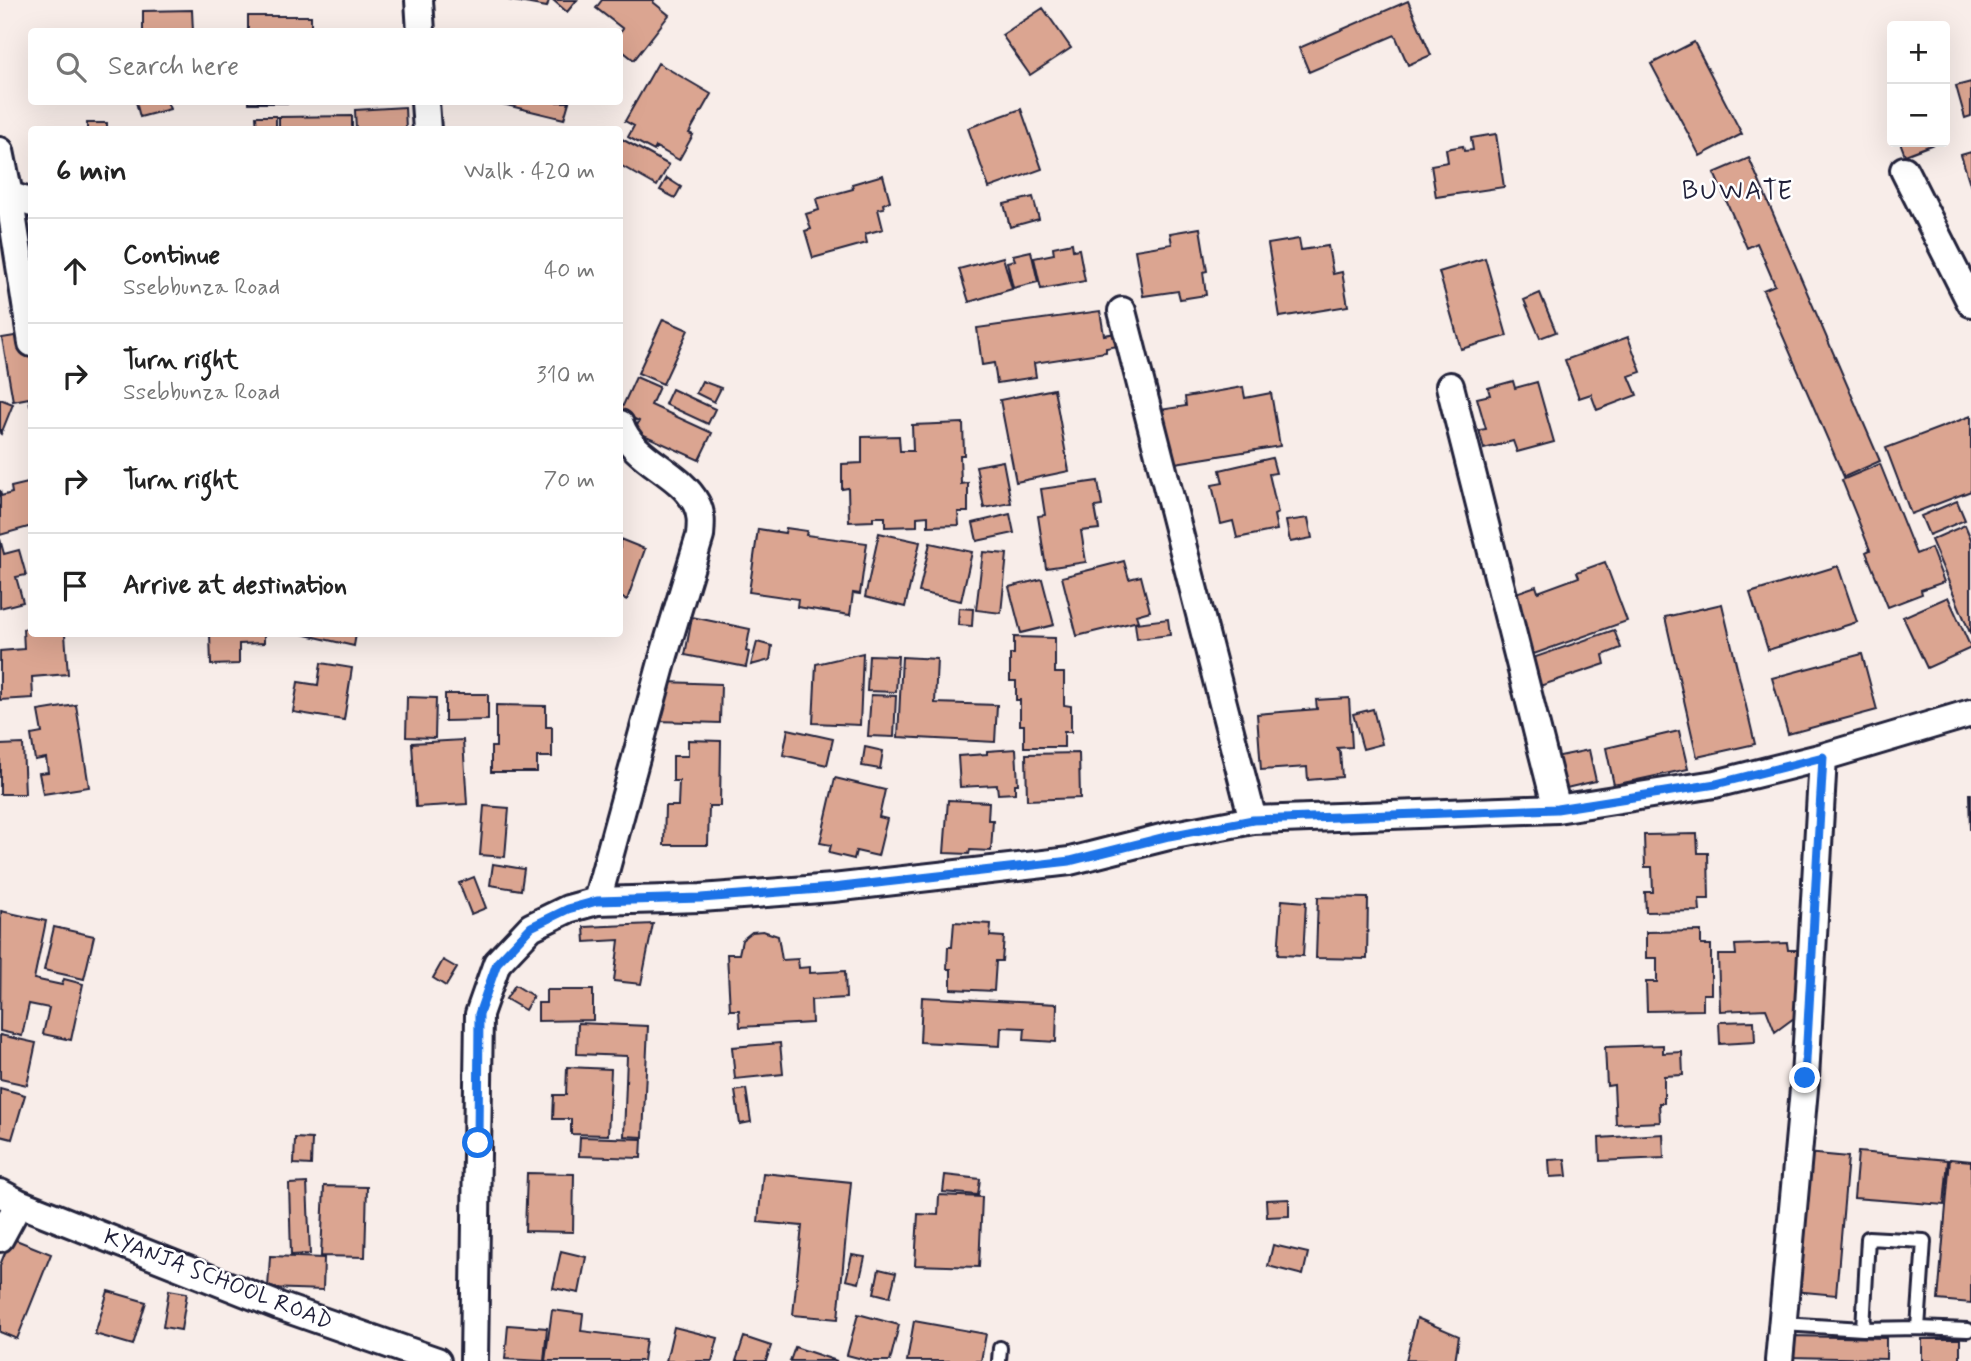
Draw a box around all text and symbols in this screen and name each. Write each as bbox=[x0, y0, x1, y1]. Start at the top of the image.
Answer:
map controls bbox=[1887, 21, 1950, 147]
button: + bbox=[1887, 21, 1950, 84]
search box bbox=[28, 28, 623, 105]
icon: search bbox=[52, 48, 90, 86]
text: Search here bbox=[108, 50, 239, 84]
button: − bbox=[1887, 84, 1950, 147]
text: 6 min bbox=[56, 152, 127, 191]
text: Walk · 420 m bbox=[464, 157, 595, 187]
district label: BUWATE bbox=[1682, 175, 1794, 209]
text: Continue bbox=[123, 239, 220, 273]
icon: ahead bbox=[56, 252, 94, 290]
text: 40 m bbox=[544, 256, 595, 286]
text: Ssebbunza Road bbox=[123, 273, 280, 303]
text: Turn right bbox=[123, 344, 239, 378]
icon: right bbox=[56, 357, 94, 395]
text: 310 m bbox=[536, 361, 595, 391]
text: Ssebbunza Road bbox=[123, 378, 280, 408]
icon: right bbox=[56, 462, 94, 500]
text: Turn right bbox=[123, 464, 239, 498]
text: 70 m bbox=[543, 466, 595, 496]
icon: arrive bbox=[56, 567, 94, 605]
text: Arrive at destination bbox=[123, 569, 347, 603]
route end bbox=[1789, 1062, 1820, 1093]
route start bbox=[462, 1127, 493, 1158]
street label: KYANJA SCHOOL ROAD bbox=[99, 1223, 337, 1337]

